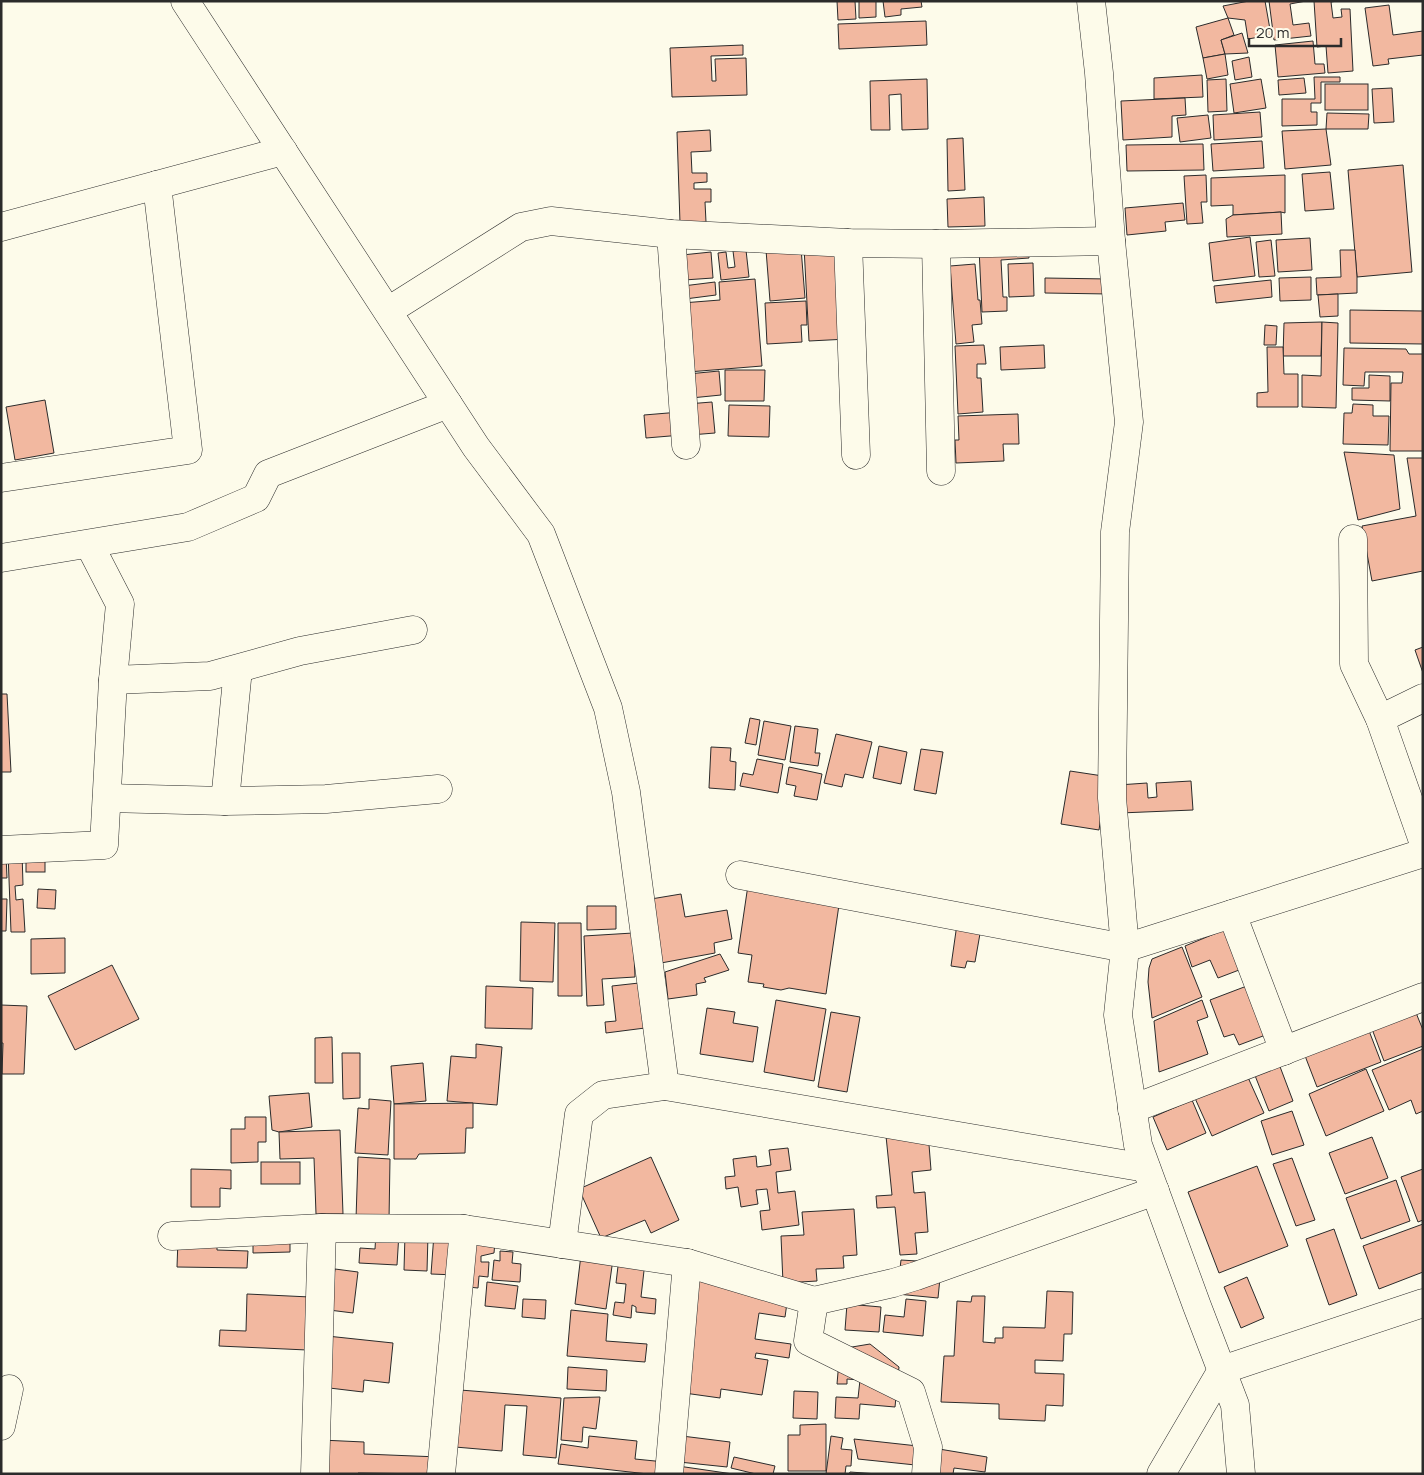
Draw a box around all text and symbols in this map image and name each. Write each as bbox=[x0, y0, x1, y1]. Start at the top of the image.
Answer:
scale bar bbox=[1249, 15, 1342, 47]
text: 20 m bbox=[1256, 22, 1289, 43]

